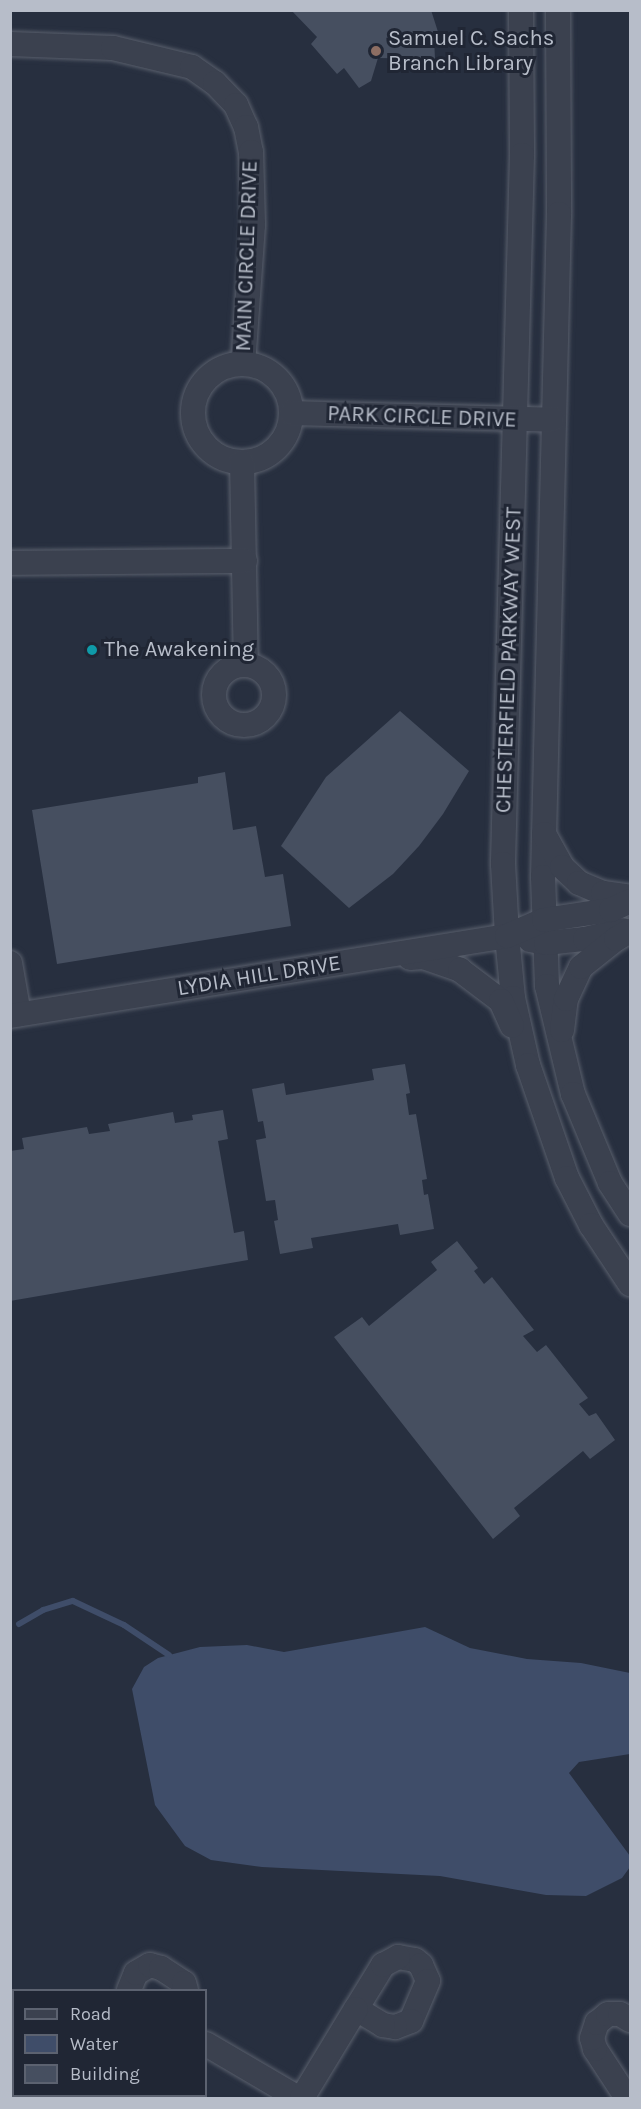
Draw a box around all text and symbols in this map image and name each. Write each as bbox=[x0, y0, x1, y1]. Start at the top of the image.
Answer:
place label: Samuel C. Sachs Branch Library bbox=[388, 25, 554, 76]
marker: Samuel C. Sachs Branch Library bbox=[369, 44, 383, 58]
street label: MAIN CIRCLE DRIVE bbox=[230, 160, 264, 352]
street label: PARK CIRCLE DRIVE bbox=[327, 401, 517, 433]
street label: CHESTERFIELD PARKWAY WEST bbox=[490, 507, 528, 813]
place label: The Awakening bbox=[104, 637, 254, 663]
marker: The Awakening bbox=[85, 643, 99, 657]
street label: LYDIA HILL DRIVE bbox=[175, 950, 343, 1002]
legend bbox=[12, 1989, 207, 2097]
text: Road bbox=[70, 2003, 111, 2025]
text: Water bbox=[70, 2033, 118, 2055]
text: Building bbox=[70, 2063, 140, 2085]

